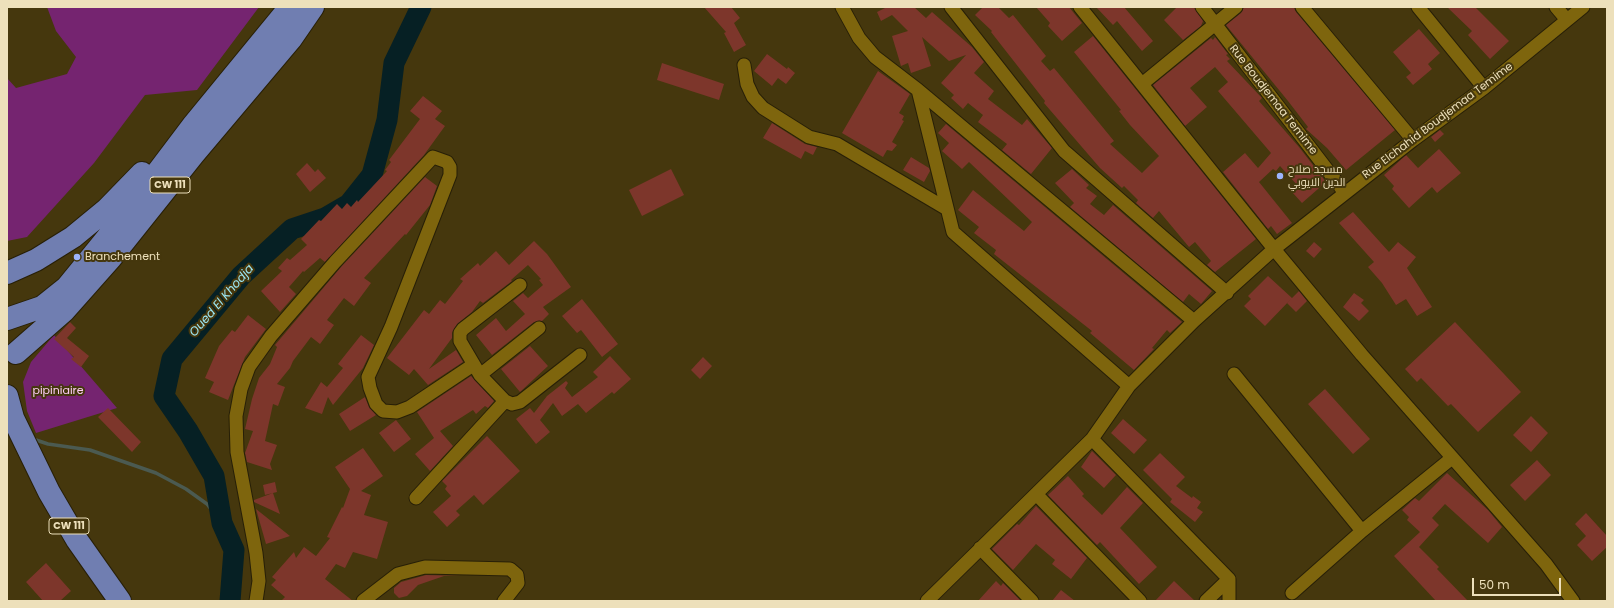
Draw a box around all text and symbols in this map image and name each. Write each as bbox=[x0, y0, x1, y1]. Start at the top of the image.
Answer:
street label: Rue Boudjemaa Temime bbox=[1226, 43, 1320, 157]
street label: Rue Elchahid Boudjemaa Temime bbox=[1360, 60, 1516, 182]
place label: مسجد صلاح الدين الايوبي bbox=[1288, 163, 1345, 189]
marker: مسجد صلاح الدين الايوبي bbox=[1275, 171, 1285, 181]
road number: CW 111 bbox=[150, 177, 190, 193]
place label: Branchement bbox=[85, 250, 160, 264]
marker: Branchement bbox=[72, 252, 82, 262]
water label: Oued El Khodja bbox=[187, 262, 257, 340]
park label: pipiniaire bbox=[32, 384, 84, 398]
road number: CW 111 bbox=[49, 518, 89, 534]
scale bar bbox=[1474, 570, 1563, 596]
text: 50 m bbox=[1479, 576, 1510, 593]

